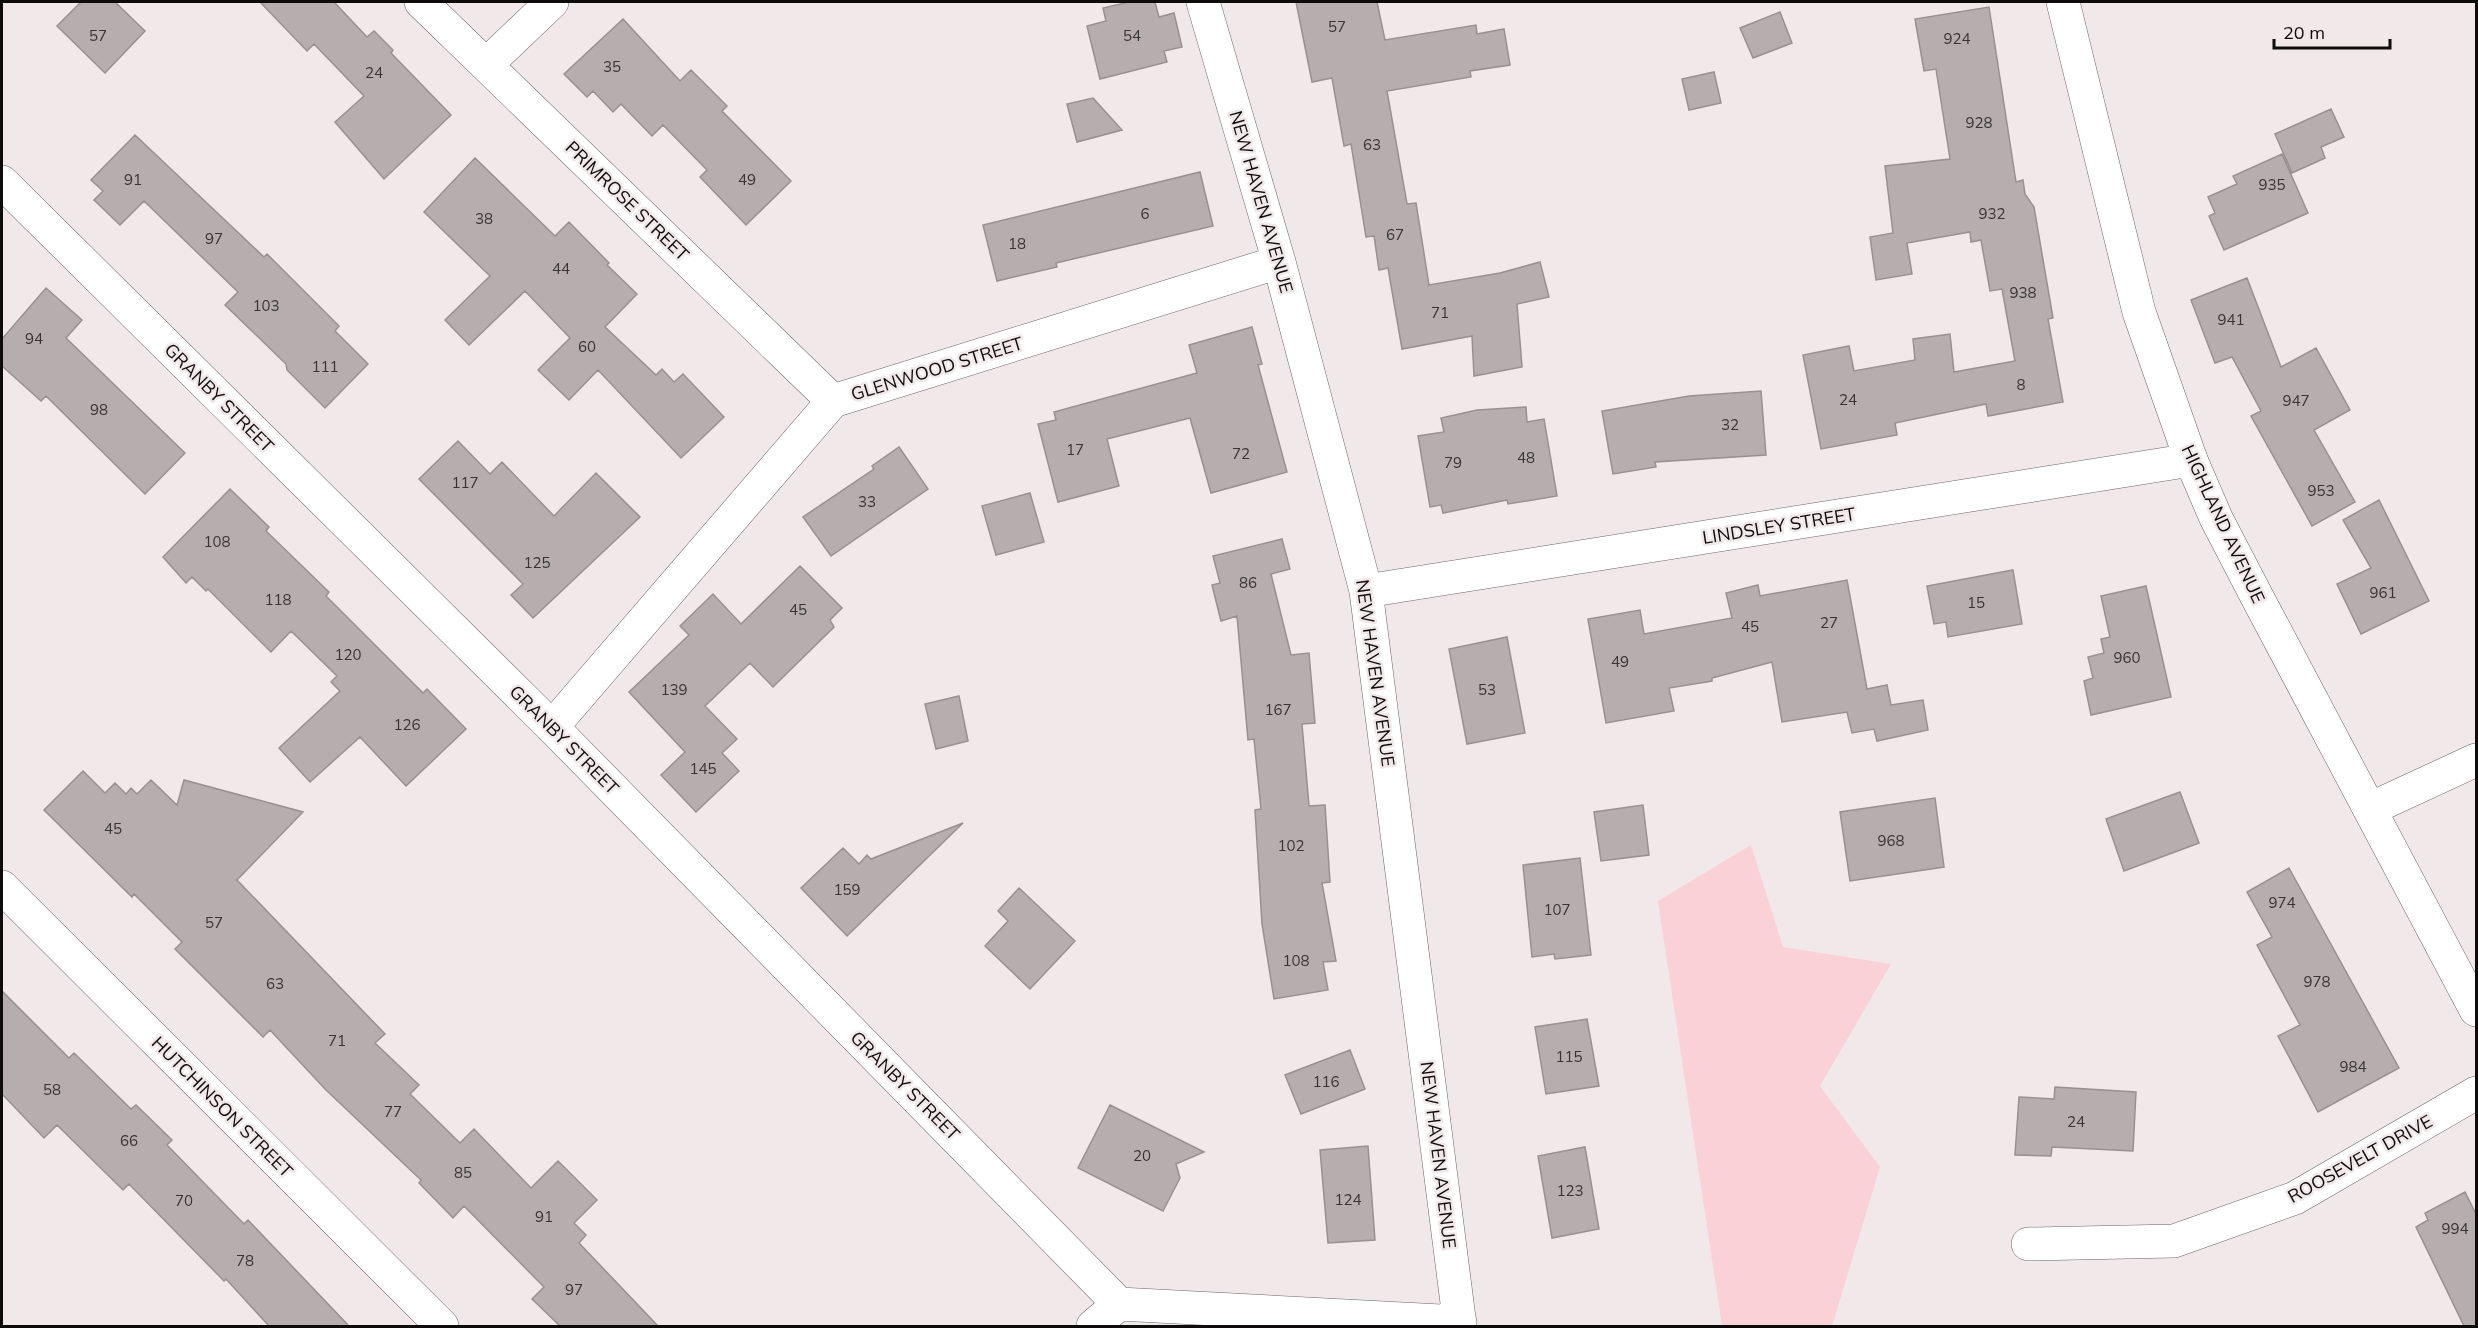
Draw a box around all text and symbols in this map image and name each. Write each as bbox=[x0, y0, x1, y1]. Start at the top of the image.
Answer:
scale bar bbox=[2274, 12, 2390, 50]
house number: 57 bbox=[1328, 17, 1346, 36]
text: 20 m bbox=[2283, 21, 2325, 44]
house number: 57 bbox=[89, 26, 107, 45]
house number: 54 bbox=[1123, 26, 1141, 45]
house number: 924 bbox=[1943, 29, 1971, 48]
house number: 35 bbox=[603, 57, 621, 76]
house number: 24 bbox=[365, 63, 383, 82]
street label: NEW HAVEN AVENUE bbox=[1224, 108, 1299, 296]
house number: 928 bbox=[1965, 113, 1993, 132]
house number: 63 bbox=[1363, 135, 1381, 154]
street label: PRIMROSE STREET bbox=[561, 136, 694, 266]
house number: 91 bbox=[124, 170, 142, 189]
house number: 49 bbox=[738, 170, 756, 189]
house number: 935 bbox=[2258, 175, 2286, 194]
house number: 6 bbox=[1140, 204, 1150, 223]
house number: 932 bbox=[1978, 204, 2006, 223]
house number: 38 bbox=[475, 209, 493, 228]
house number: 67 bbox=[1386, 225, 1404, 244]
house number: 97 bbox=[205, 229, 223, 248]
house number: 18 bbox=[1008, 234, 1026, 253]
house number: 44 bbox=[552, 259, 570, 278]
house number: 938 bbox=[2009, 283, 2037, 302]
house number: 103 bbox=[252, 296, 280, 315]
house number: 71 bbox=[1431, 303, 1449, 322]
house number: 941 bbox=[2217, 310, 2245, 329]
house number: 94 bbox=[25, 329, 43, 348]
street label: GLENWOOD STREET bbox=[848, 331, 1026, 406]
house number: 60 bbox=[578, 337, 596, 356]
street label: GRANBY STREET bbox=[160, 338, 279, 457]
house number: 111 bbox=[311, 357, 339, 376]
house number: 8 bbox=[2016, 375, 2026, 394]
house number: 24 bbox=[1839, 390, 1857, 409]
house number: 947 bbox=[2282, 391, 2310, 410]
house number: 98 bbox=[90, 400, 108, 419]
house number: 32 bbox=[1721, 415, 1739, 434]
house number: 17 bbox=[1066, 440, 1084, 459]
street label: HIGHLAND AVENUE bbox=[2177, 441, 2270, 607]
house number: 72 bbox=[1232, 444, 1250, 463]
house number: 48 bbox=[1517, 448, 1535, 467]
house number: 79 bbox=[1444, 453, 1462, 472]
house number: 117 bbox=[451, 473, 479, 492]
house number: 953 bbox=[2307, 481, 2335, 500]
house number: 33 bbox=[858, 492, 876, 511]
street label: LINDSLEY STREET bbox=[1701, 502, 1857, 549]
house number: 108 bbox=[203, 532, 231, 551]
house number: 125 bbox=[523, 553, 551, 572]
house number: 86 bbox=[1239, 573, 1257, 592]
street label: NEW HAVEN AVENUE bbox=[1351, 578, 1400, 768]
house number: 961 bbox=[2369, 583, 2397, 602]
house number: 118 bbox=[264, 590, 292, 609]
house number: 15 bbox=[1967, 593, 1985, 612]
house number: 45 bbox=[789, 600, 807, 619]
house number: 27 bbox=[1820, 613, 1838, 632]
house number: 45 bbox=[1741, 617, 1759, 636]
house number: 120 bbox=[334, 645, 362, 664]
house number: 960 bbox=[2113, 648, 2141, 667]
house number: 49 bbox=[1611, 652, 1629, 671]
street label: GRANBY STREET bbox=[505, 680, 624, 799]
house number: 139 bbox=[660, 680, 688, 699]
house number: 53 bbox=[1478, 680, 1496, 699]
house number: 167 bbox=[1264, 700, 1292, 719]
house number: 126 bbox=[393, 715, 421, 734]
house number: 145 bbox=[689, 759, 717, 778]
house number: 45 bbox=[104, 819, 122, 838]
house number: 968 bbox=[1877, 831, 1905, 850]
house number: 102 bbox=[1277, 836, 1305, 855]
house number: 159 bbox=[833, 880, 861, 899]
house number: 974 bbox=[2268, 893, 2296, 912]
house number: 107 bbox=[1543, 900, 1571, 919]
house number: 57 bbox=[205, 913, 223, 932]
house number: 108 bbox=[1282, 951, 1310, 970]
house number: 978 bbox=[2303, 972, 2331, 991]
house number: 63 bbox=[266, 974, 284, 993]
street label: GRANBY STREET bbox=[846, 1026, 965, 1145]
street label: HUTCHINSON STREET bbox=[147, 1031, 298, 1182]
house number: 71 bbox=[328, 1031, 346, 1050]
house number: 115 bbox=[1555, 1047, 1583, 1066]
house number: 984 bbox=[2339, 1057, 2367, 1076]
street label: NEW HAVEN AVENUE bbox=[1416, 1060, 1461, 1250]
house number: 116 bbox=[1312, 1072, 1340, 1091]
house number: 58 bbox=[43, 1080, 61, 1099]
house number: 77 bbox=[384, 1102, 402, 1121]
street label: ROOSEVELT DRIVE bbox=[2283, 1109, 2436, 1208]
house number: 24 bbox=[2067, 1112, 2085, 1131]
house number: 66 bbox=[120, 1131, 138, 1150]
house number: 20 bbox=[1133, 1146, 1151, 1165]
house number: 85 bbox=[454, 1163, 472, 1182]
house number: 123 bbox=[1556, 1181, 1584, 1200]
house number: 124 bbox=[1334, 1190, 1362, 1209]
house number: 70 bbox=[175, 1191, 193, 1210]
house number: 91 bbox=[535, 1207, 553, 1226]
house number: 994 bbox=[2441, 1219, 2469, 1238]
house number: 78 bbox=[236, 1251, 254, 1270]
house number: 97 bbox=[565, 1280, 583, 1299]

